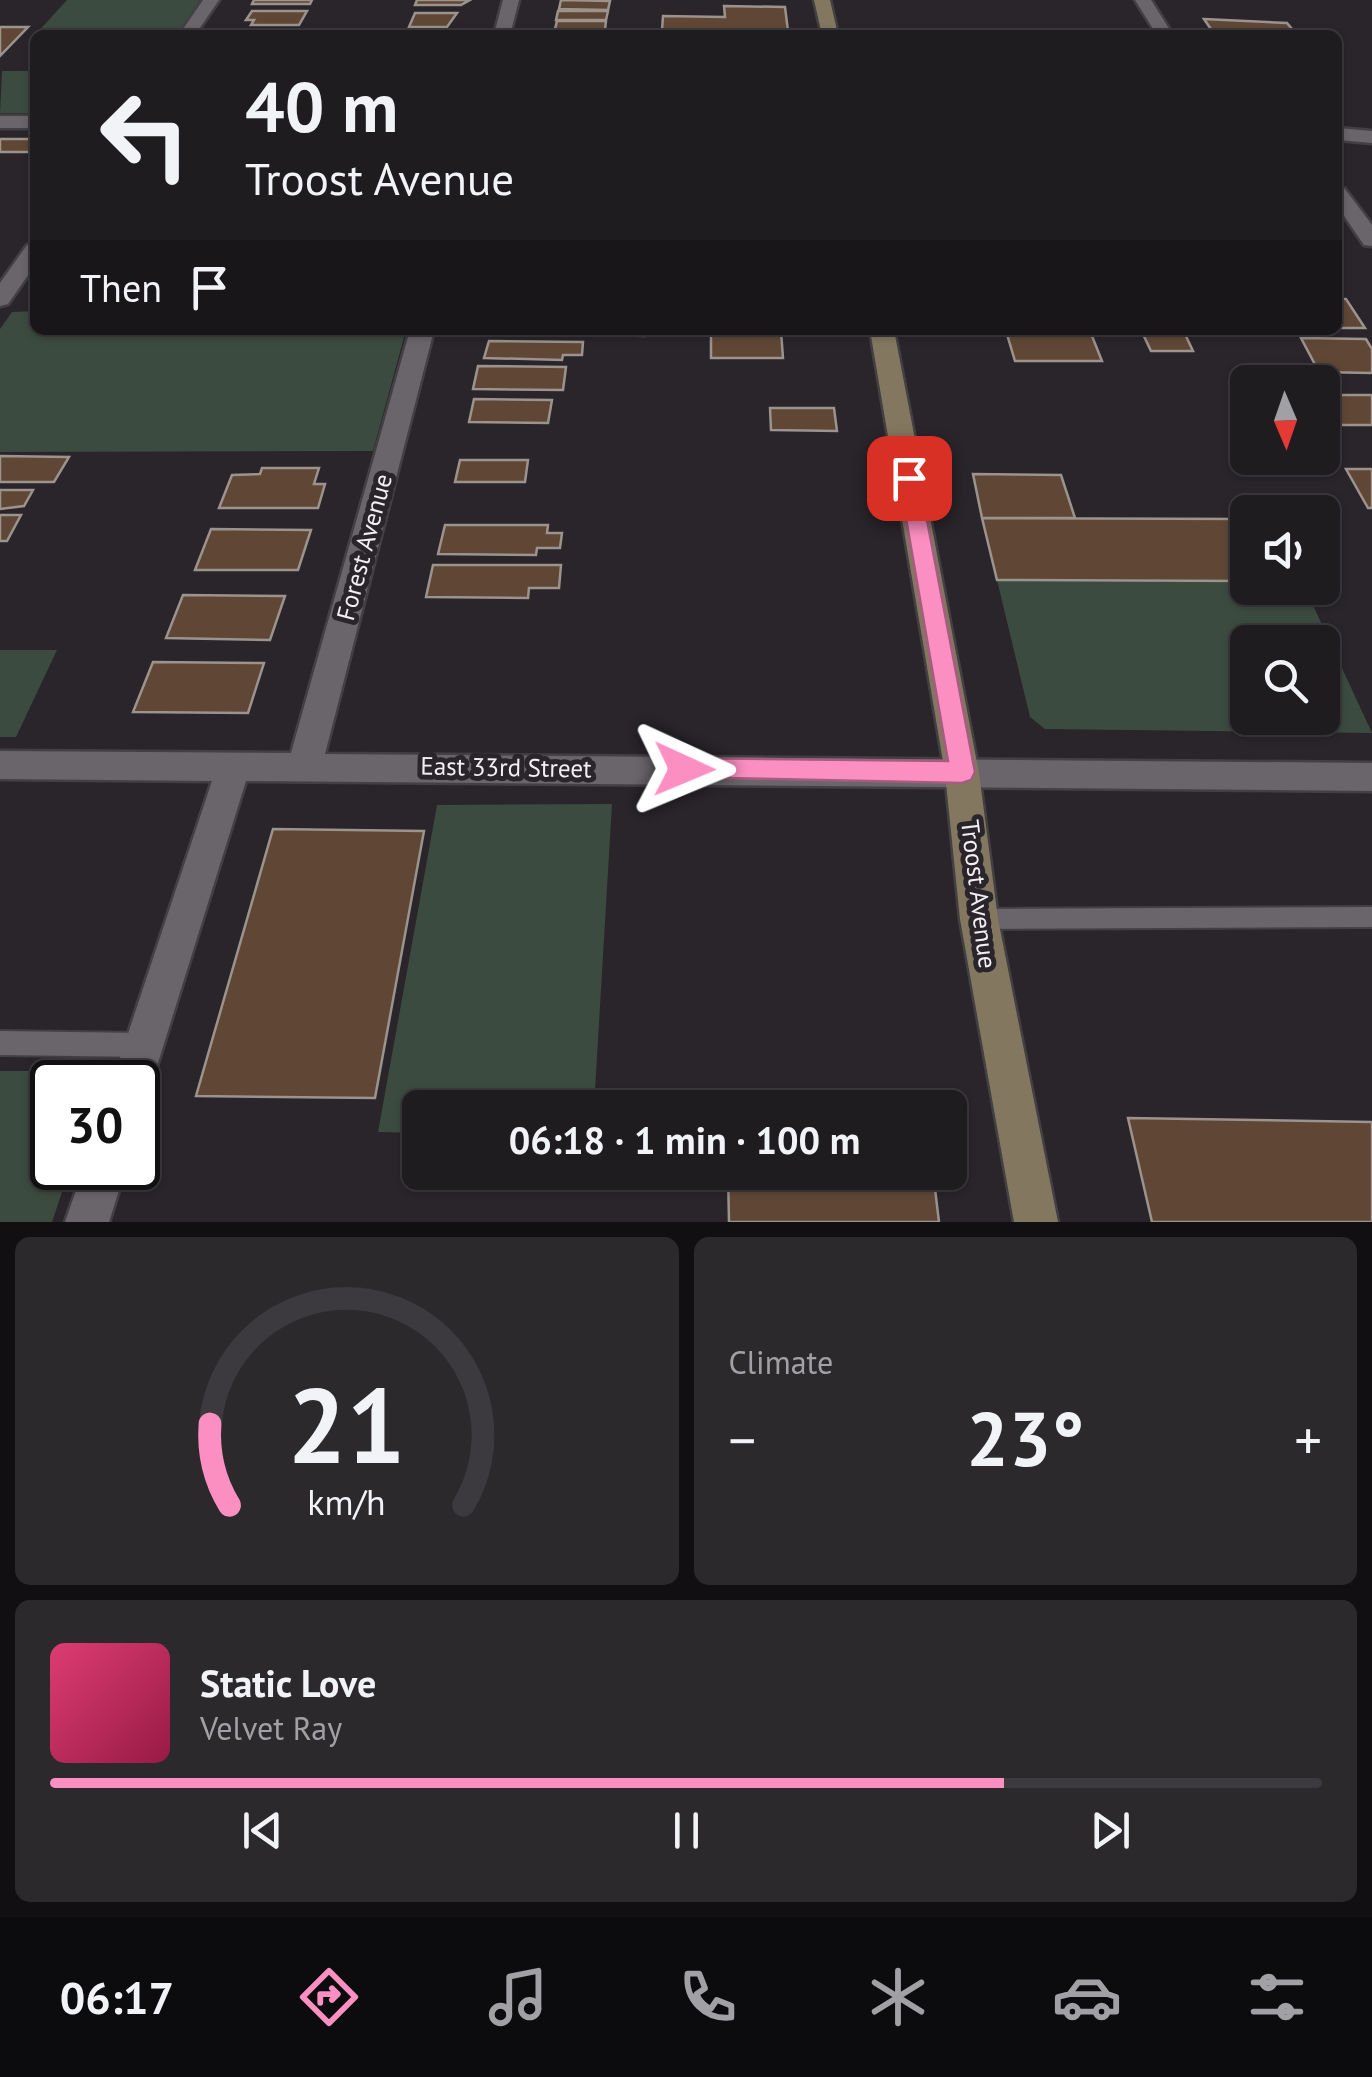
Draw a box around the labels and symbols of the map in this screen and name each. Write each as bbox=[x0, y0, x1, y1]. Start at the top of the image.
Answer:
north arrow bbox=[1230, 365, 1340, 475]
pin bbox=[867, 436, 952, 521]
street label: Forest Avenue bbox=[329, 470, 399, 624]
position arrow bbox=[632, 717, 736, 821]
street label: East 33rd Street bbox=[420, 750, 592, 785]
street label: Troost Avenue bbox=[954, 818, 1004, 970]
speed limit sign: 30 bbox=[30, 1060, 160, 1190]

